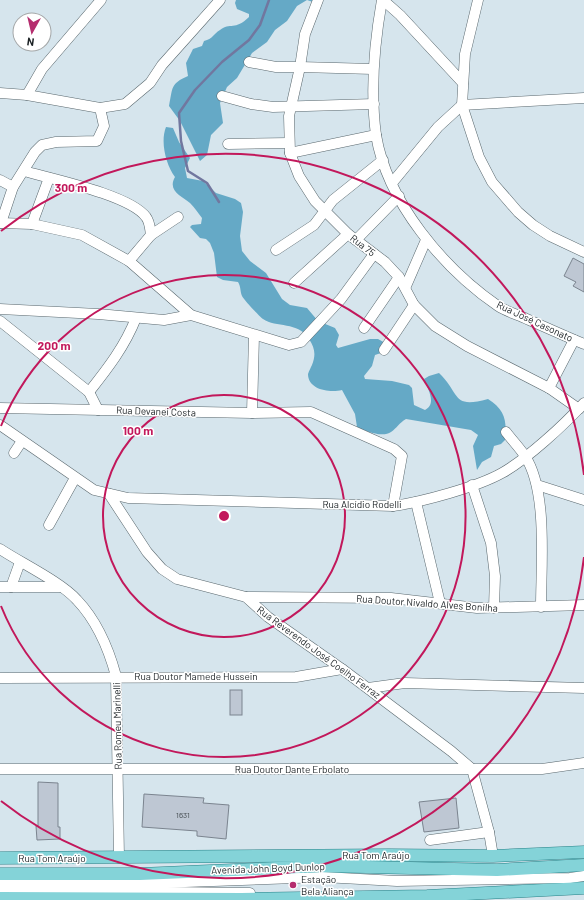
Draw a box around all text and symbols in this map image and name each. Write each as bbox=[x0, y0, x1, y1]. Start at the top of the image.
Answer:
north arrow bbox=[12, 12, 52, 52]
text: N bbox=[26, 35, 35, 49]
text: 300 m bbox=[55, 180, 87, 194]
street label: Rua 75 bbox=[348, 232, 378, 258]
street label: Rua José Casonato bbox=[495, 298, 575, 344]
text: 200 m bbox=[38, 338, 70, 352]
street label: Rua Devanei Costa bbox=[116, 404, 196, 418]
text: 100 m bbox=[123, 423, 153, 437]
street label: Rua Alcídio Rodelli bbox=[322, 498, 402, 510]
centre of rings bbox=[217, 509, 231, 523]
street label: Rua Doutor Nivaldo Alves Bonilha bbox=[356, 592, 498, 614]
street label: Rua Reverendo José Coelho Ferraz bbox=[255, 603, 384, 701]
street label: Rua Doutor Mamede Hussein bbox=[134, 670, 258, 682]
street label: Rua Romeu Marinelli bbox=[110, 682, 124, 770]
street label: Rua Doutor Dante Erbolato bbox=[235, 763, 349, 775]
house number: 1631 bbox=[176, 810, 190, 820]
street label: Rua Tom Araújo bbox=[342, 849, 410, 861]
street label: Rua Tom Araújo bbox=[18, 852, 86, 864]
street label: Avenida John Boyd Dunlop bbox=[211, 860, 325, 876]
place label: Estação Bela Aliança bbox=[301, 873, 354, 897]
marker: Estação Bela Aliança bbox=[288, 880, 298, 890]

